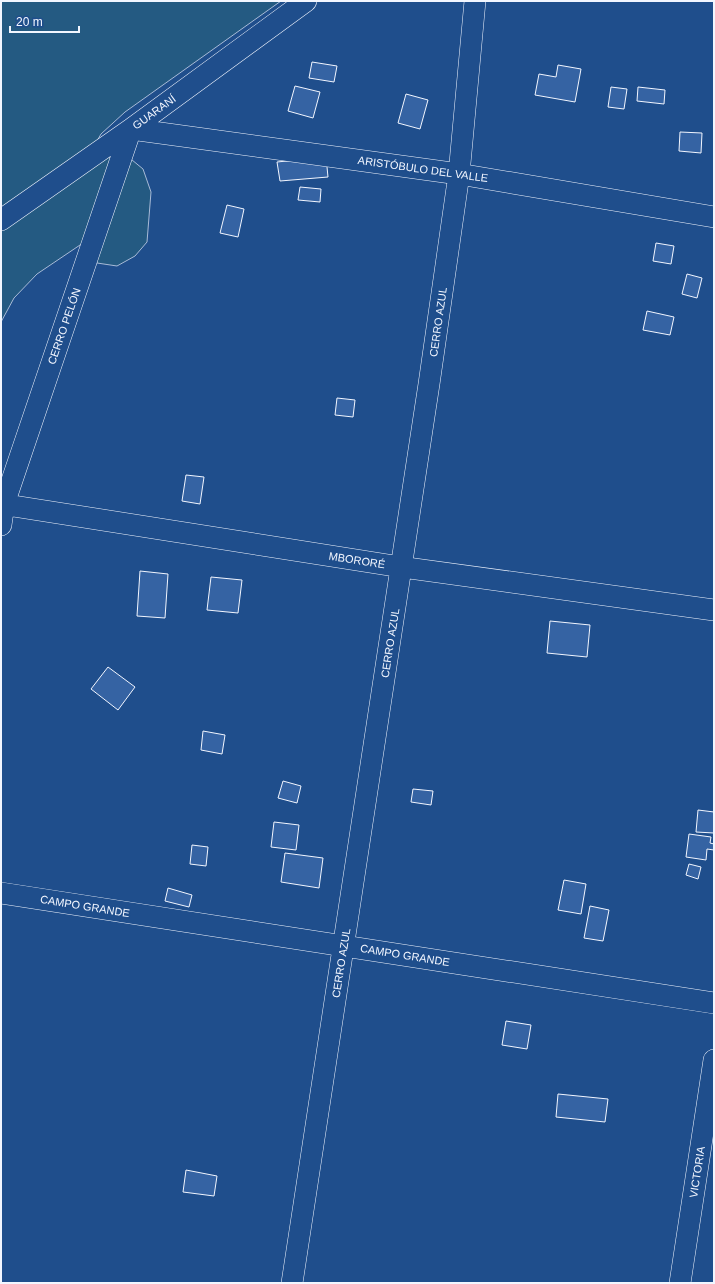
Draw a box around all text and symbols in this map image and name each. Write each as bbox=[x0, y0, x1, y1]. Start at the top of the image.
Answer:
scale bar bbox=[10, 8, 79, 34]
text: 20 m bbox=[16, 15, 43, 29]
street label: GUARANÍ bbox=[130, 92, 179, 132]
street label: ARISTÓBULO DEL VALLE bbox=[357, 154, 489, 184]
street label: CERRO PELÓN bbox=[45, 286, 83, 366]
street label: CERRO AZUL bbox=[427, 286, 449, 358]
street label: MBORORÉ bbox=[328, 550, 386, 570]
street label: CERRO AZUL bbox=[379, 607, 401, 679]
street label: CAMPO GRANDE bbox=[39, 893, 131, 919]
street label: CERRO AZUL bbox=[330, 927, 352, 999]
street label: CAMPO GRANDE bbox=[359, 942, 451, 968]
street label: VICTORIA bbox=[687, 1145, 707, 1199]

